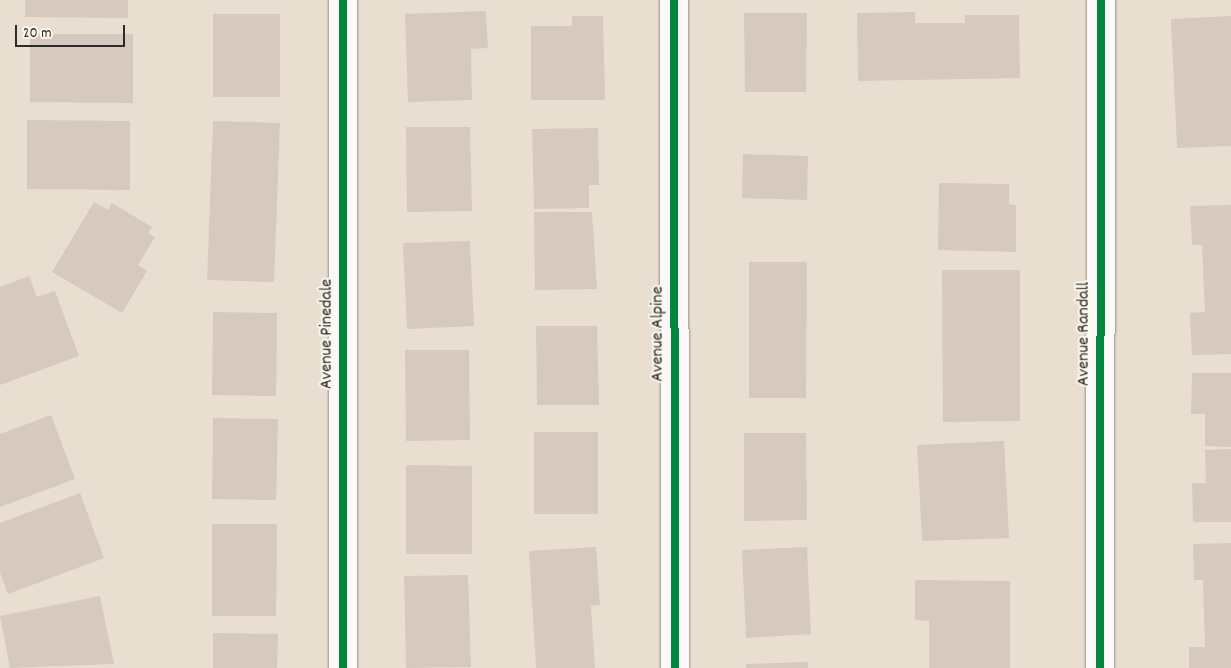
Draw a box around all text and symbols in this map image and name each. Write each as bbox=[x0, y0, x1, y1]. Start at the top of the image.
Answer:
scale bar bbox=[18, 15, 128, 47]
text: 20 m bbox=[23, 23, 51, 45]
street label: Avenue Pinedale bbox=[317, 279, 339, 389]
street label: Avenue Randall bbox=[1074, 282, 1096, 386]
street label: Avenue Alpine bbox=[648, 286, 670, 382]

